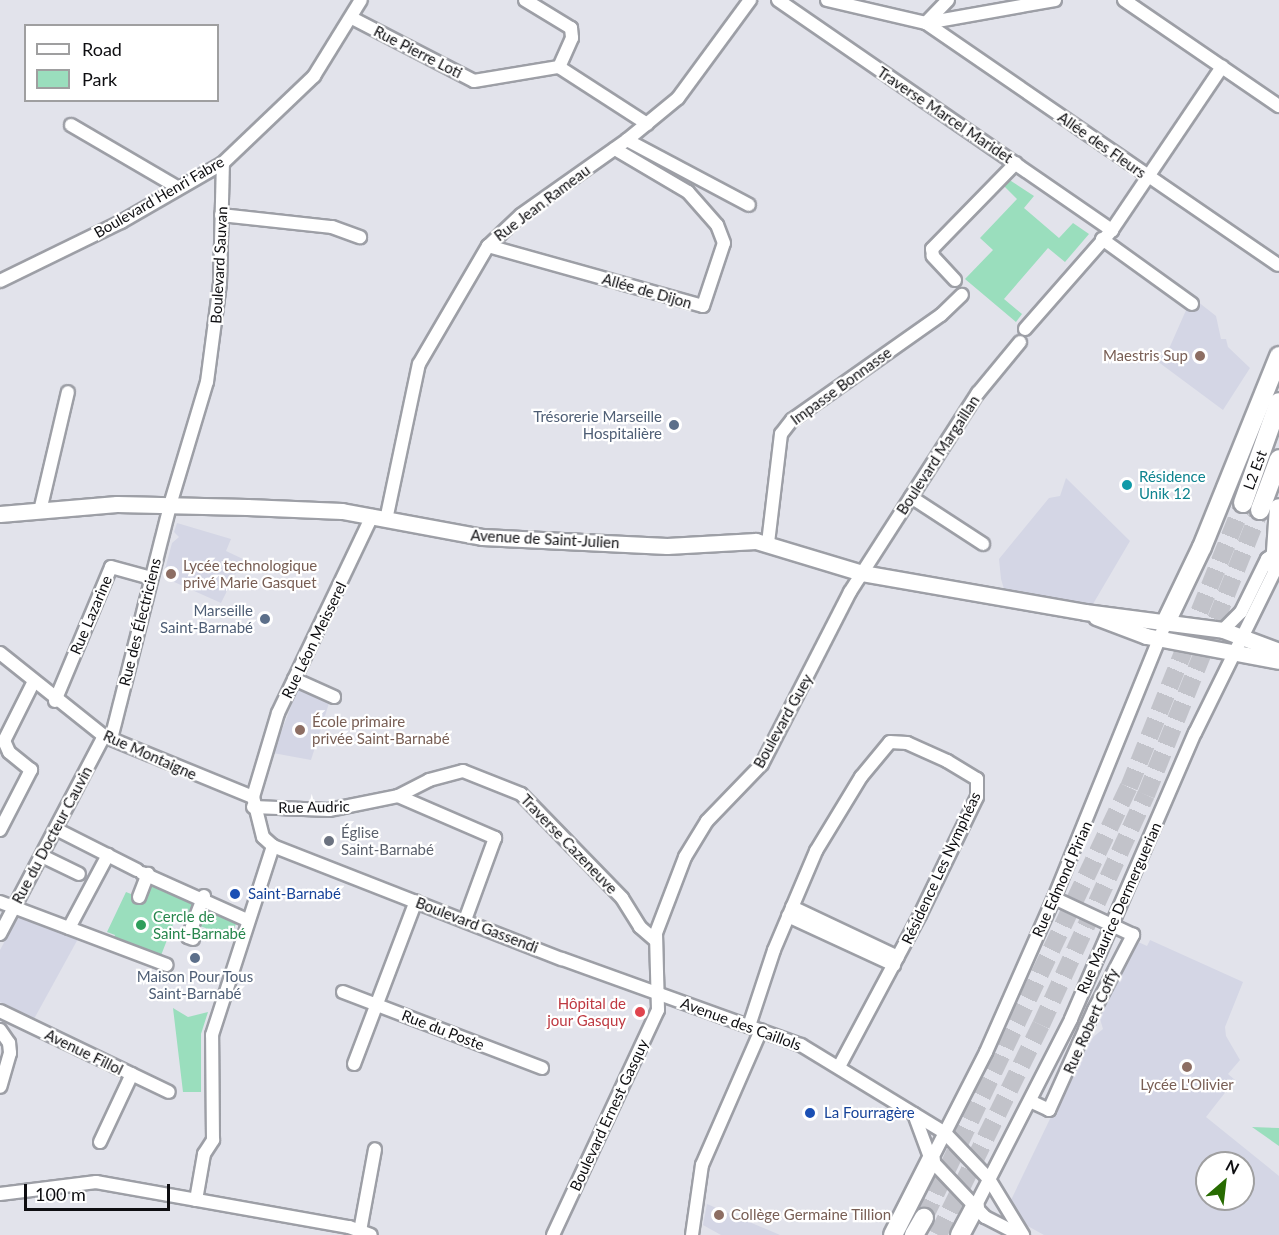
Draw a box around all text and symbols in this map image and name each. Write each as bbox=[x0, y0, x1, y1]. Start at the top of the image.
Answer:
street label: Rue Pierre Loti bbox=[371, 22, 465, 82]
legend bbox=[24, 24, 219, 102]
text: Road bbox=[82, 38, 122, 60]
street label: Traverse Marcel Maridet bbox=[874, 63, 1016, 167]
text: Park bbox=[82, 68, 117, 90]
street label: Allée des Fleurs bbox=[1054, 108, 1150, 182]
street label: Boulevard Henri Fabre bbox=[91, 152, 227, 242]
street label: Rue Jean Rameau bbox=[490, 161, 594, 245]
street label: Boulevard Sauvan bbox=[207, 206, 231, 324]
street label: Allée de Dijon bbox=[600, 270, 694, 312]
street label: Impasse Bonnasse bbox=[787, 343, 895, 429]
place label: Maestris Sup bbox=[1103, 347, 1188, 365]
marker: Maestris Sup bbox=[1193, 349, 1207, 363]
street label: Boulevard Margaillan bbox=[893, 392, 983, 518]
place label: Trésorerie Marseille Hospitalière bbox=[533, 407, 662, 442]
marker: Trésorerie Marseille Hospitalière bbox=[667, 418, 681, 432]
street label: L2 Est bbox=[1240, 448, 1270, 492]
place label: Résidence Unik 12 bbox=[1139, 467, 1206, 502]
marker: Résidence Unik 12 bbox=[1120, 478, 1134, 492]
street label: Avenue de Saint-Julien bbox=[470, 526, 620, 552]
street label: Rue des Électriciens bbox=[115, 556, 165, 688]
place label: Lycée technologique privé Marie Gasquet bbox=[183, 556, 317, 591]
marker: Lycée technologique privé Marie Gasquet bbox=[164, 567, 178, 581]
street label: Rue Lazarine bbox=[66, 573, 116, 657]
street label: Rue Léon Meisserel bbox=[278, 579, 350, 701]
place label: Marseille Saint-Barnabé bbox=[160, 601, 253, 636]
marker: Marseille Saint-Barnabé bbox=[258, 612, 272, 626]
street label: Boulevard Guey bbox=[750, 671, 816, 771]
place label: École primaire privée Saint-Barnabé bbox=[312, 712, 450, 747]
marker: École primaire privée Saint-Barnabé bbox=[293, 723, 307, 737]
street label: Rue Montaigne bbox=[101, 726, 199, 784]
street label: Rue du Docteur Cauvin bbox=[8, 763, 96, 907]
street label: Résidence Les Nymphéas bbox=[898, 789, 984, 947]
street label: Traverse Cazeneuve bbox=[517, 791, 621, 897]
street label: Rue Audric bbox=[278, 797, 350, 817]
street label: Rue Edmond Pirian bbox=[1028, 818, 1096, 940]
street label: Rue Maurice Dermerguerian bbox=[1073, 819, 1165, 997]
place label: Église Saint-Barnabé bbox=[341, 823, 434, 858]
marker: Église Saint-Barnabé bbox=[322, 834, 336, 848]
marker: Saint-Barnabé bbox=[226, 885, 244, 903]
place label: Saint-Barnabé bbox=[248, 885, 341, 903]
street label: Boulevard Gassendi bbox=[413, 893, 541, 957]
place label: Cercle de Saint-Barnabé bbox=[153, 907, 246, 942]
marker: Cercle de Saint-Barnabé bbox=[134, 918, 148, 932]
marker: Maison Pour Tous Saint-Barnabé bbox=[188, 951, 202, 965]
street label: Rue Robert Coffy bbox=[1060, 965, 1122, 1077]
place label: Maison Pour Tous Saint-Barnabé bbox=[136, 967, 254, 1002]
place label: Hôpital de jour Gasquy bbox=[547, 994, 626, 1029]
street label: Avenue des Caillols bbox=[678, 994, 804, 1054]
marker: Hôpital de jour Gasquy bbox=[631, 1003, 649, 1021]
street label: Rue du Poste bbox=[399, 1006, 487, 1054]
street label: Avenue Fillol bbox=[42, 1025, 126, 1079]
street label: Boulevard Ernest Gasquy bbox=[566, 1036, 652, 1194]
marker: Lycée L'Olivier bbox=[1180, 1060, 1194, 1074]
place label: Lycée L'Olivier bbox=[1140, 1076, 1234, 1094]
marker: La Fourragère bbox=[801, 1104, 819, 1122]
place label: La Fourragère bbox=[824, 1104, 915, 1122]
north arrow bbox=[1195, 1151, 1255, 1211]
text: N bbox=[1223, 1155, 1243, 1178]
scale bar bbox=[27, 1172, 172, 1210]
text: 100 m bbox=[35, 1183, 86, 1205]
place label: Collège Germaine Tillion bbox=[731, 1206, 892, 1224]
marker: Collège Germaine Tillion bbox=[712, 1208, 726, 1222]

